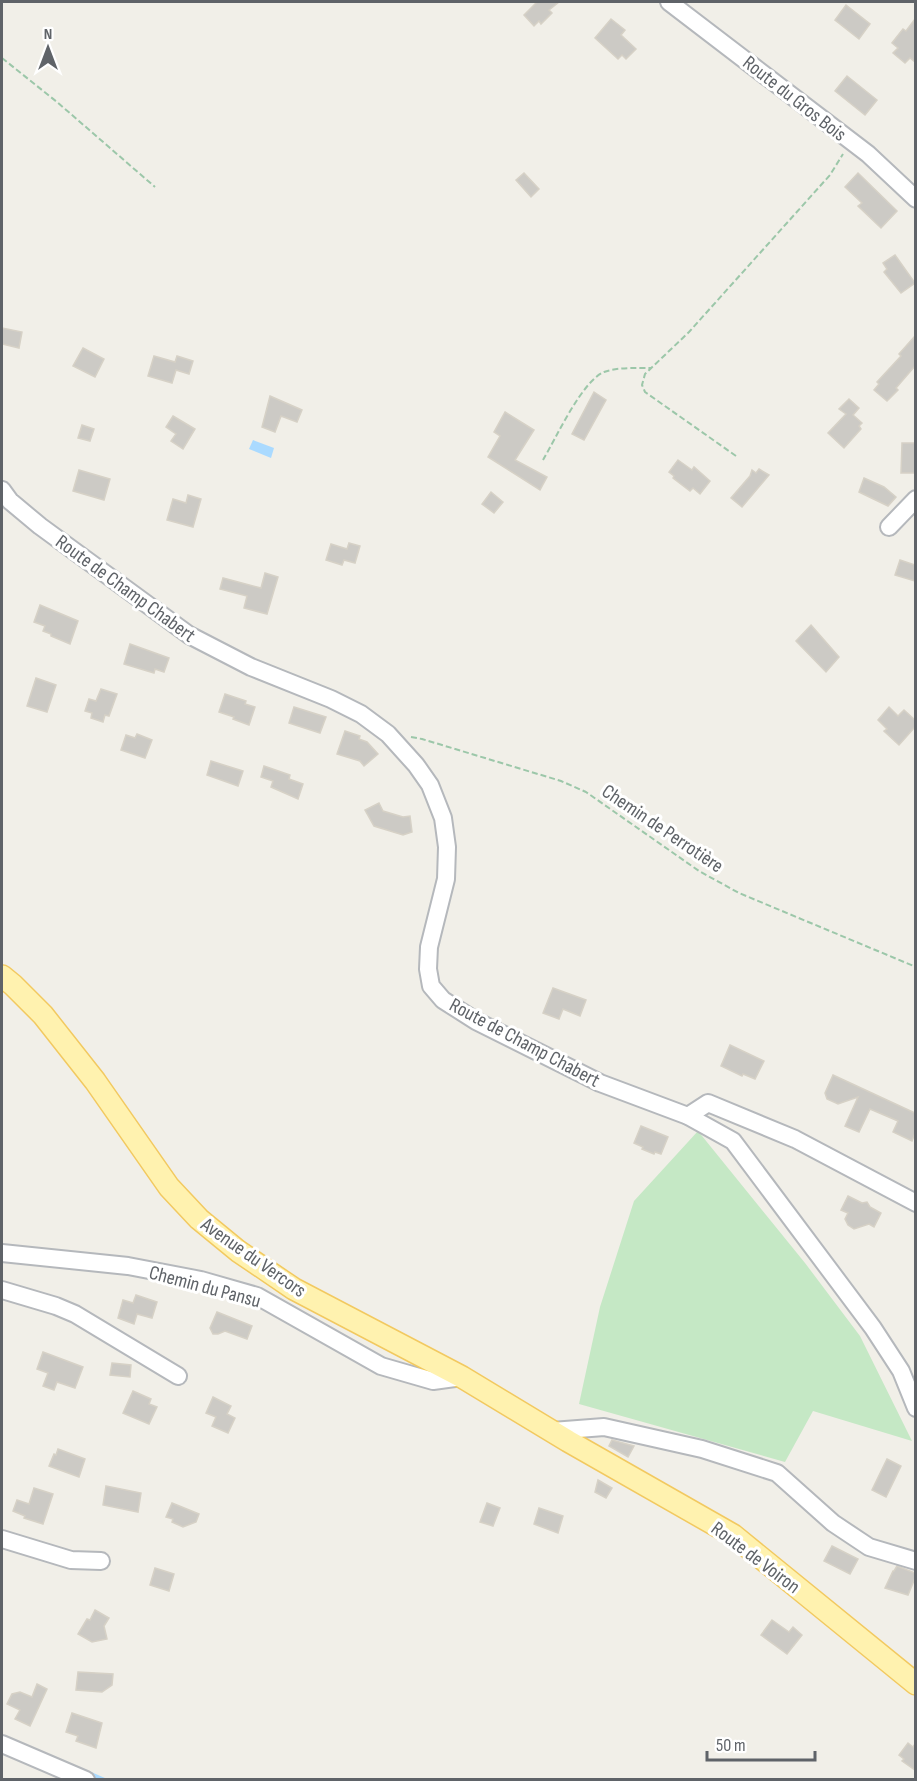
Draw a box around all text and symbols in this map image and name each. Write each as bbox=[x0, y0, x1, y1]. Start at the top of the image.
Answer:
north arrow bbox=[18, 18, 78, 78]
text: N bbox=[44, 25, 52, 44]
street label: Route du Gros Bois bbox=[738, 51, 851, 147]
street label: Route de Champ Chabert bbox=[51, 530, 200, 648]
street label: Chemin de Perrotière bbox=[597, 779, 728, 878]
street label: Route de Champ Chabert bbox=[445, 993, 604, 1093]
street label: Avenue du Vercors bbox=[195, 1212, 311, 1303]
street label: Chemin du Pansu bbox=[146, 1261, 263, 1313]
street label: Route de Voiron bbox=[706, 1517, 805, 1599]
scale bar bbox=[707, 1724, 815, 1762]
text: 50 m bbox=[716, 1735, 746, 1756]

